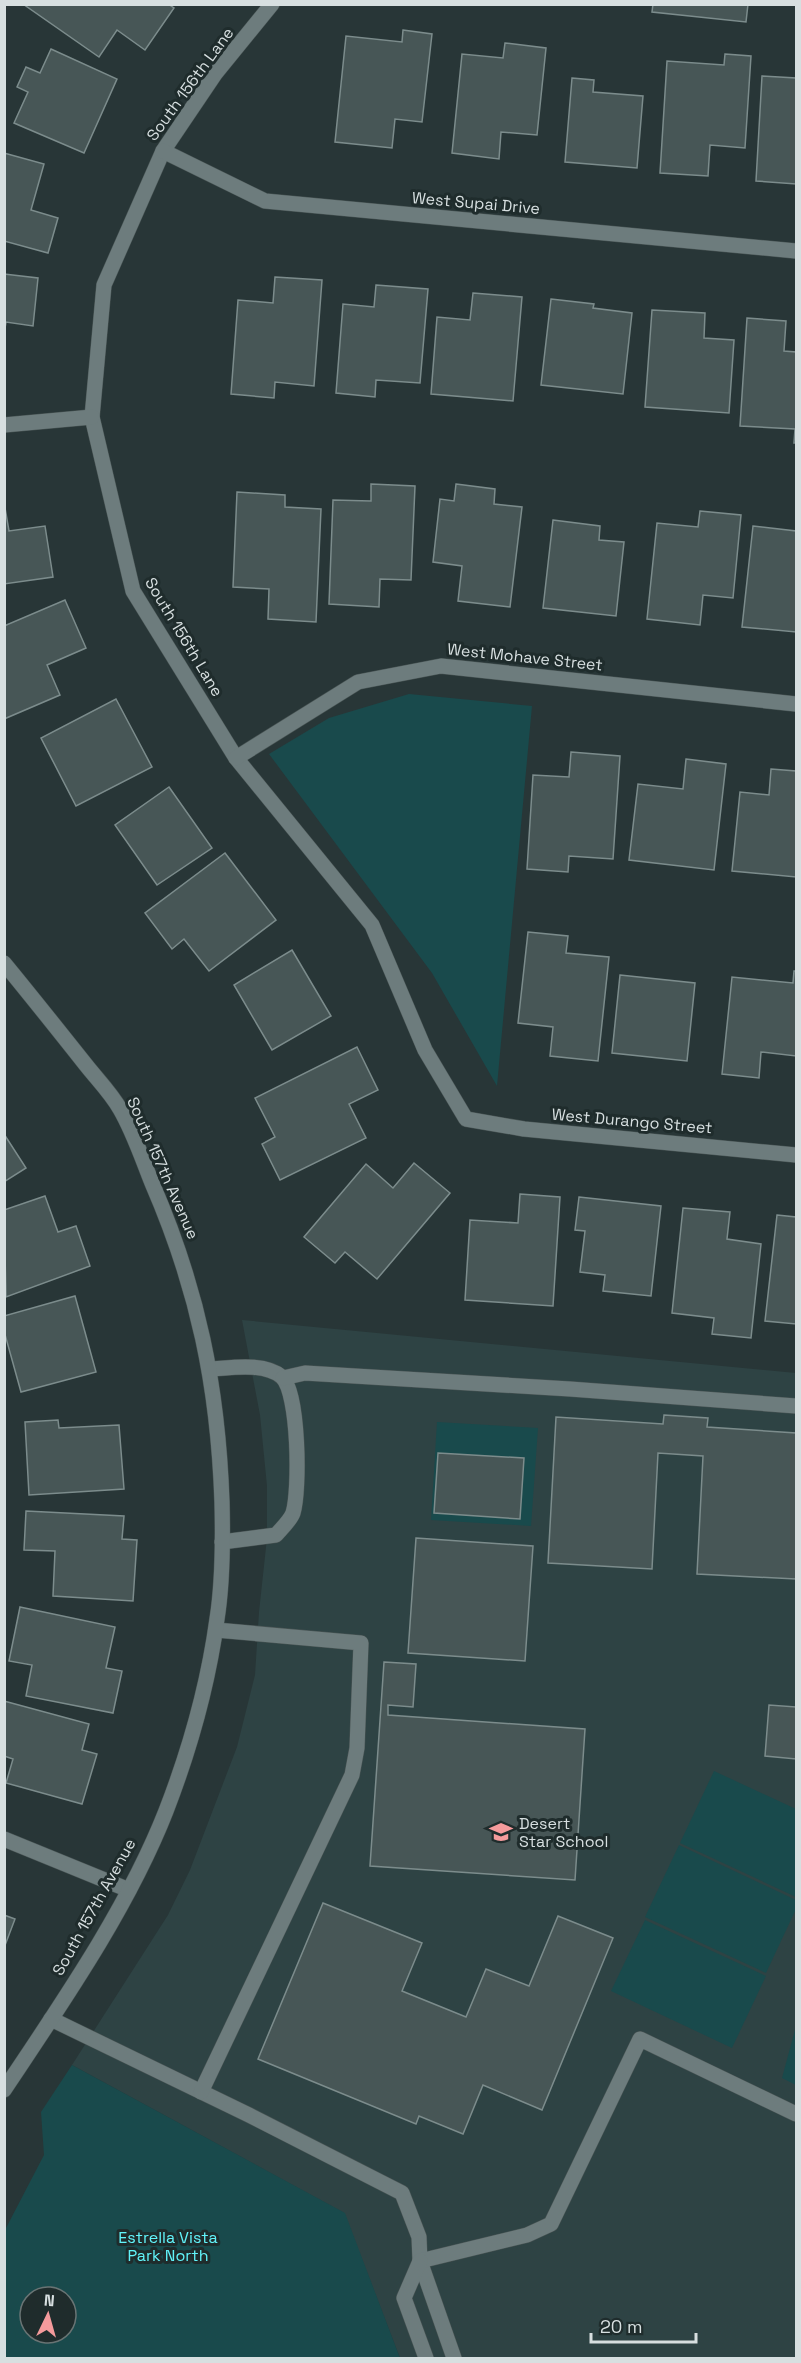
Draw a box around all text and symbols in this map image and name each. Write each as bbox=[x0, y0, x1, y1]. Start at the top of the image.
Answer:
street label: South 156th Lane bbox=[142, 23, 238, 145]
street label: West Supai Drive bbox=[411, 187, 541, 219]
street label: South 156th Lane bbox=[140, 574, 228, 700]
street label: West Mohave Street bbox=[446, 638, 604, 676]
street label: South 157th Avenue bbox=[122, 1094, 204, 1242]
street label: West Durango Street bbox=[551, 1104, 713, 1138]
place label: Desert Star School bbox=[519, 1813, 608, 1852]
school or university icon: Desert Star School bbox=[488, 1819, 514, 1845]
street label: South 157th Avenue bbox=[48, 1835, 140, 1979]
park label: Estrella Vista Park North bbox=[118, 2227, 218, 2266]
north arrow bbox=[18, 2285, 78, 2345]
text: N bbox=[43, 2290, 56, 2311]
scale bar bbox=[591, 2306, 696, 2344]
text: 20 m bbox=[600, 2315, 643, 2338]

